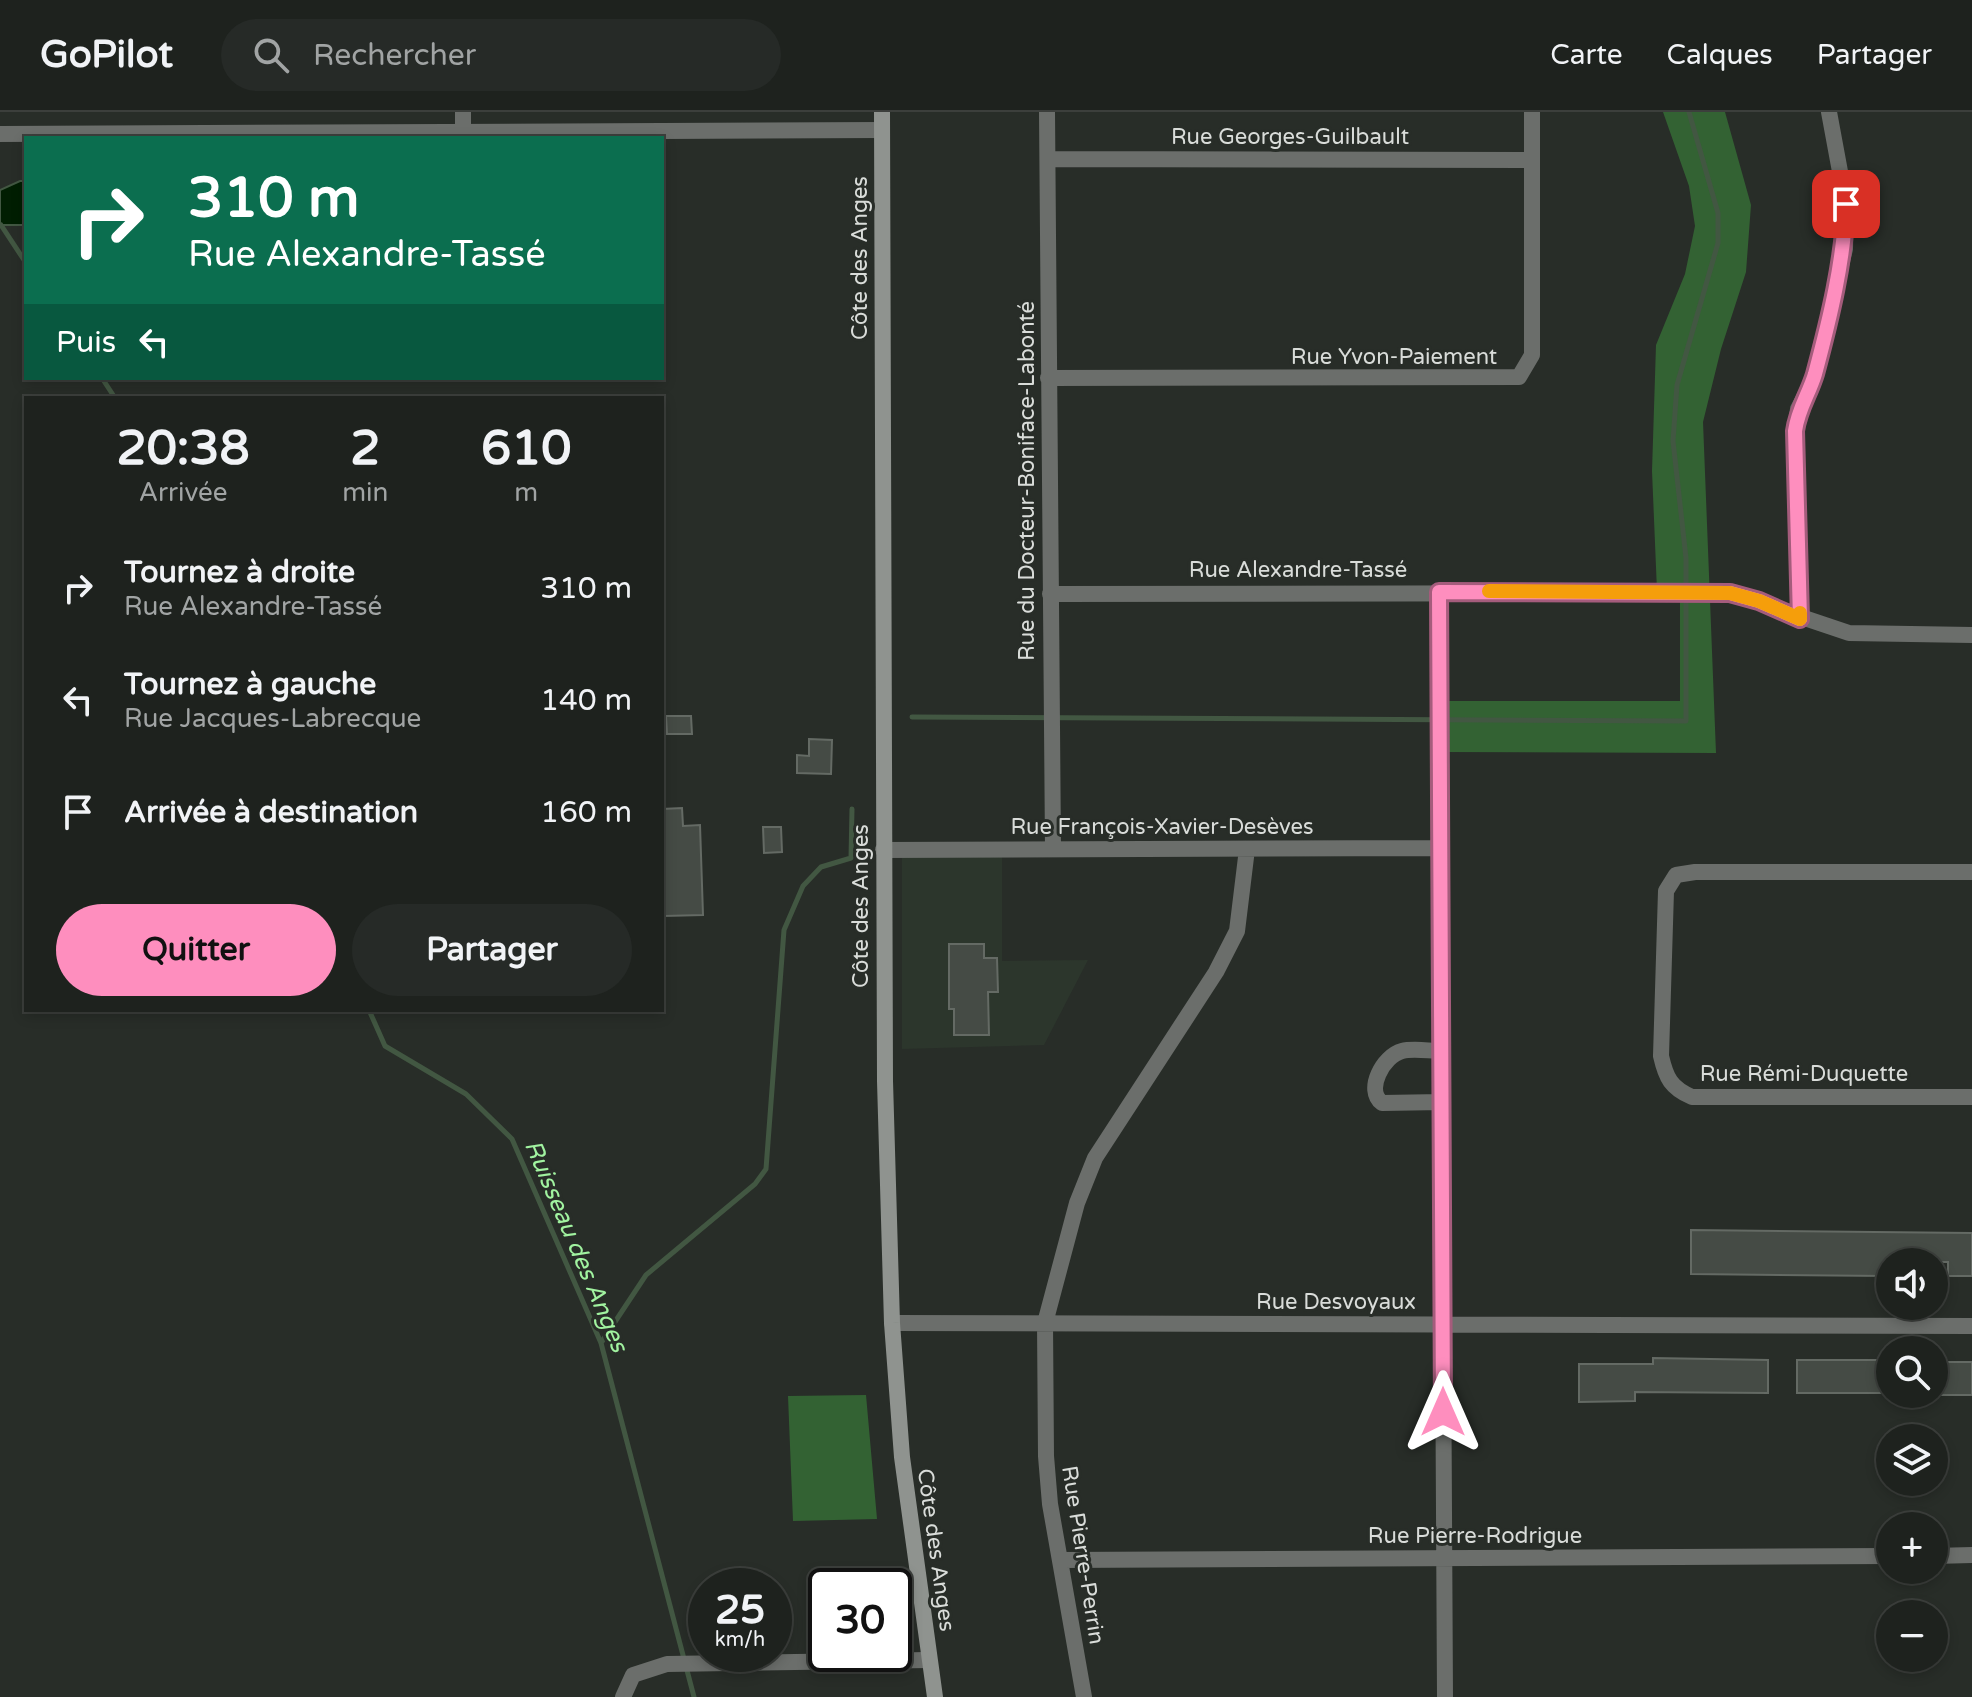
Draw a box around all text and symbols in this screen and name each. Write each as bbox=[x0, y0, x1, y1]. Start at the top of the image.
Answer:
search box bbox=[221, 19, 781, 91]
text: GoPilot bbox=[40, 32, 173, 78]
icon: search bbox=[249, 33, 293, 77]
text: Rechercher bbox=[313, 37, 476, 74]
text: Carte bbox=[1550, 38, 1623, 72]
text: Calques bbox=[1667, 38, 1773, 72]
text: Partager bbox=[1817, 38, 1932, 72]
street label: Rue Georges-Guilbault bbox=[1171, 124, 1409, 150]
text: 310 m bbox=[188, 165, 359, 232]
icon: right bbox=[56, 168, 160, 272]
pin bbox=[1812, 170, 1880, 238]
street label: Côte des Anges bbox=[847, 176, 873, 340]
icon: arrive bbox=[1824, 182, 1868, 226]
text: Rue Alexandre-Tassé bbox=[188, 233, 546, 276]
street label: Rue du Docteur-Boniface-Labonté bbox=[1014, 301, 1040, 661]
icon: left bbox=[132, 320, 176, 364]
text: Puis bbox=[56, 324, 116, 361]
street label: Rue Yvon-Paiement bbox=[1291, 344, 1497, 370]
text: 20:38 bbox=[117, 420, 250, 478]
text: 2 bbox=[350, 420, 380, 478]
text: 610 bbox=[481, 420, 571, 478]
text: Arrivée bbox=[139, 477, 227, 508]
text: min bbox=[342, 477, 388, 508]
text: m bbox=[514, 477, 538, 508]
text: Tournez à droite bbox=[124, 554, 355, 591]
street label: Rue Alexandre-Tassé bbox=[1189, 557, 1407, 583]
icon: right bbox=[56, 566, 100, 610]
text: 310 m bbox=[540, 570, 632, 607]
text: Rue Alexandre-Tassé bbox=[124, 591, 382, 622]
text: Tournez à gauche bbox=[124, 666, 376, 703]
icon: left bbox=[56, 678, 100, 722]
text: 140 m bbox=[540, 682, 632, 719]
text: Rue Jacques-Labrecque bbox=[124, 703, 421, 734]
icon: arrive bbox=[56, 790, 100, 834]
text: Arrivée à destination bbox=[124, 794, 418, 831]
text: 160 m bbox=[540, 794, 632, 831]
street label: Rue François-Xavier-Desèves bbox=[1010, 814, 1314, 840]
street label: Côte des Anges bbox=[848, 824, 874, 988]
button: Quitter bbox=[56, 904, 336, 996]
button: Partager bbox=[352, 904, 632, 996]
street label: Rue Rémi-Duquette bbox=[1700, 1061, 1908, 1087]
water label: Ruisseau des Anges bbox=[518, 1136, 634, 1358]
map controls bbox=[1876, 1248, 1948, 1672]
button: sound bbox=[1876, 1248, 1948, 1320]
street label: Rue Desvoyaux bbox=[1256, 1289, 1416, 1315]
button: search bbox=[1876, 1336, 1948, 1408]
position arrow bbox=[1401, 1370, 1485, 1454]
button: layers bbox=[1876, 1424, 1948, 1496]
street label: Rue Pierre-Perrin bbox=[1056, 1464, 1110, 1646]
street label: Côte des Anges bbox=[912, 1467, 960, 1633]
button: + bbox=[1876, 1512, 1948, 1584]
street label: Rue Pierre-Rodrigue bbox=[1368, 1523, 1582, 1549]
speed limit sign: 30 bbox=[808, 1568, 912, 1672]
text: 25 bbox=[715, 1586, 765, 1634]
button: − bbox=[1876, 1600, 1948, 1672]
text: km/h bbox=[715, 1628, 765, 1652]

